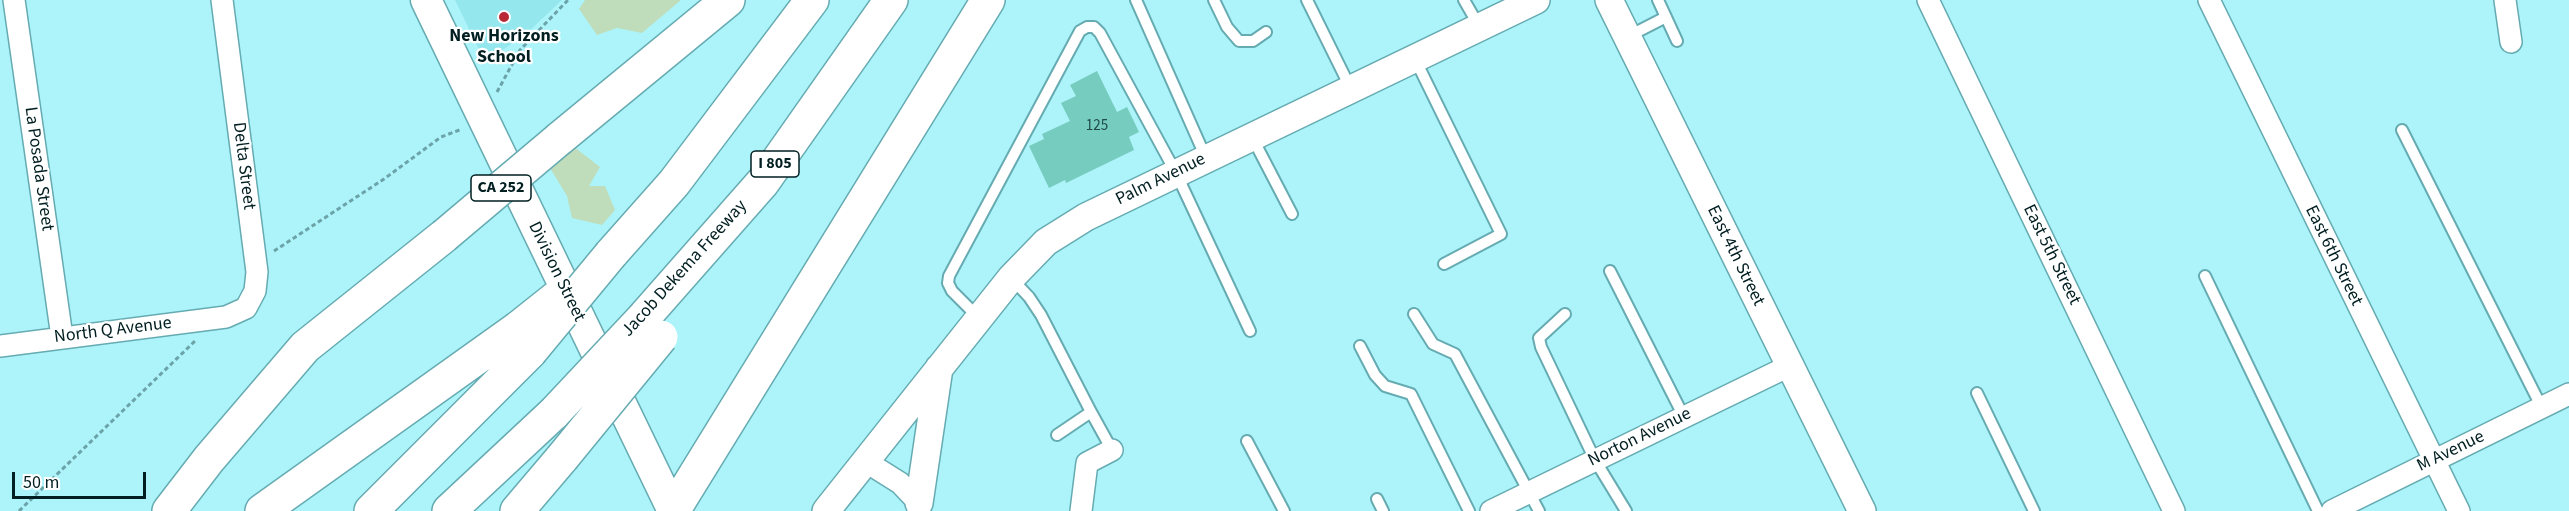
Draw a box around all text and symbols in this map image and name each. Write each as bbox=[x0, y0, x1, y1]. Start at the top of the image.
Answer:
marker: New Horizons School bbox=[497, 10, 511, 24]
place label: New Horizons School bbox=[449, 26, 559, 68]
street label: La Posada Street bbox=[19, 105, 57, 233]
house number: 125 bbox=[1086, 118, 1108, 136]
street label: Delta Street bbox=[227, 121, 259, 211]
street label: Palm Avenue bbox=[1113, 149, 1209, 211]
road number: I 805 bbox=[751, 151, 799, 177]
road number: CA 252 bbox=[471, 175, 531, 201]
street label: Jacob Dekema Freeway bbox=[618, 196, 752, 342]
street label: East 5th Street bbox=[2017, 201, 2085, 309]
street label: East 4th Street bbox=[1701, 202, 1769, 310]
street label: East 6th Street bbox=[2299, 202, 2367, 310]
street label: Division Street bbox=[522, 218, 590, 326]
street label: North Q Avenue bbox=[53, 313, 173, 349]
street label: Norton Avenue bbox=[1585, 404, 1695, 472]
street label: M Avenue bbox=[2414, 426, 2488, 478]
scale bar bbox=[15, 460, 148, 498]
text: 50 m bbox=[23, 470, 59, 495]

